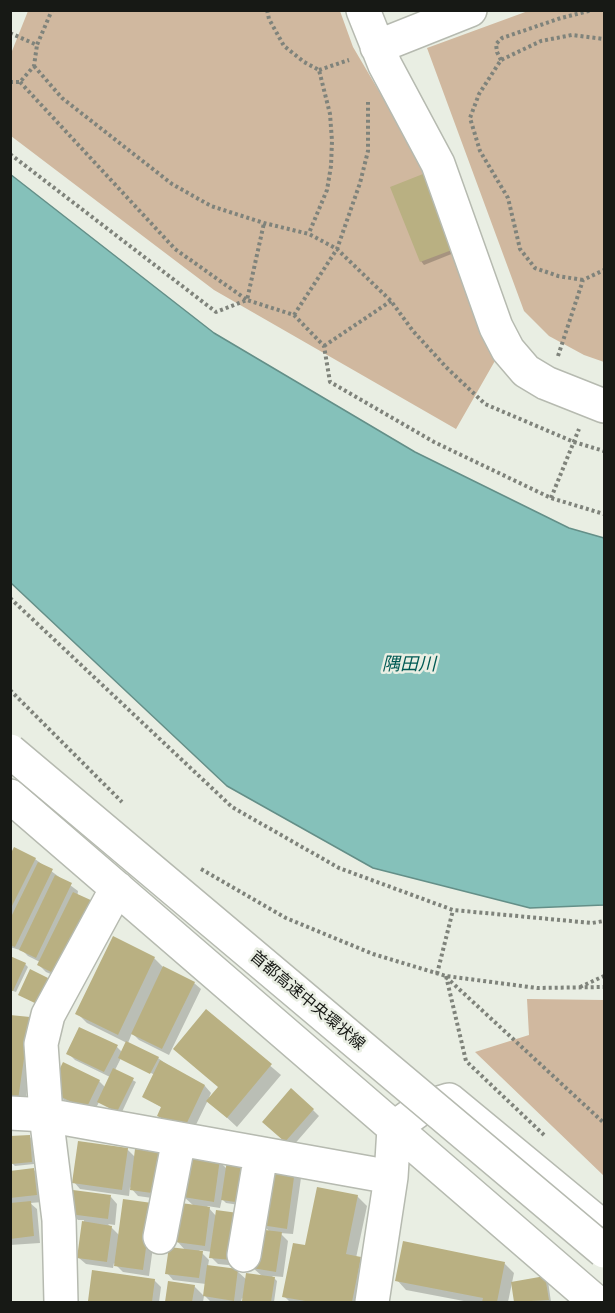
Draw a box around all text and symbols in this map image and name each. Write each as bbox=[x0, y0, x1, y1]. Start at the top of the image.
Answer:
water label: 隅田川 bbox=[382, 654, 436, 676]
street label: 首都高速中央環状線 bbox=[246, 947, 368, 1055]

